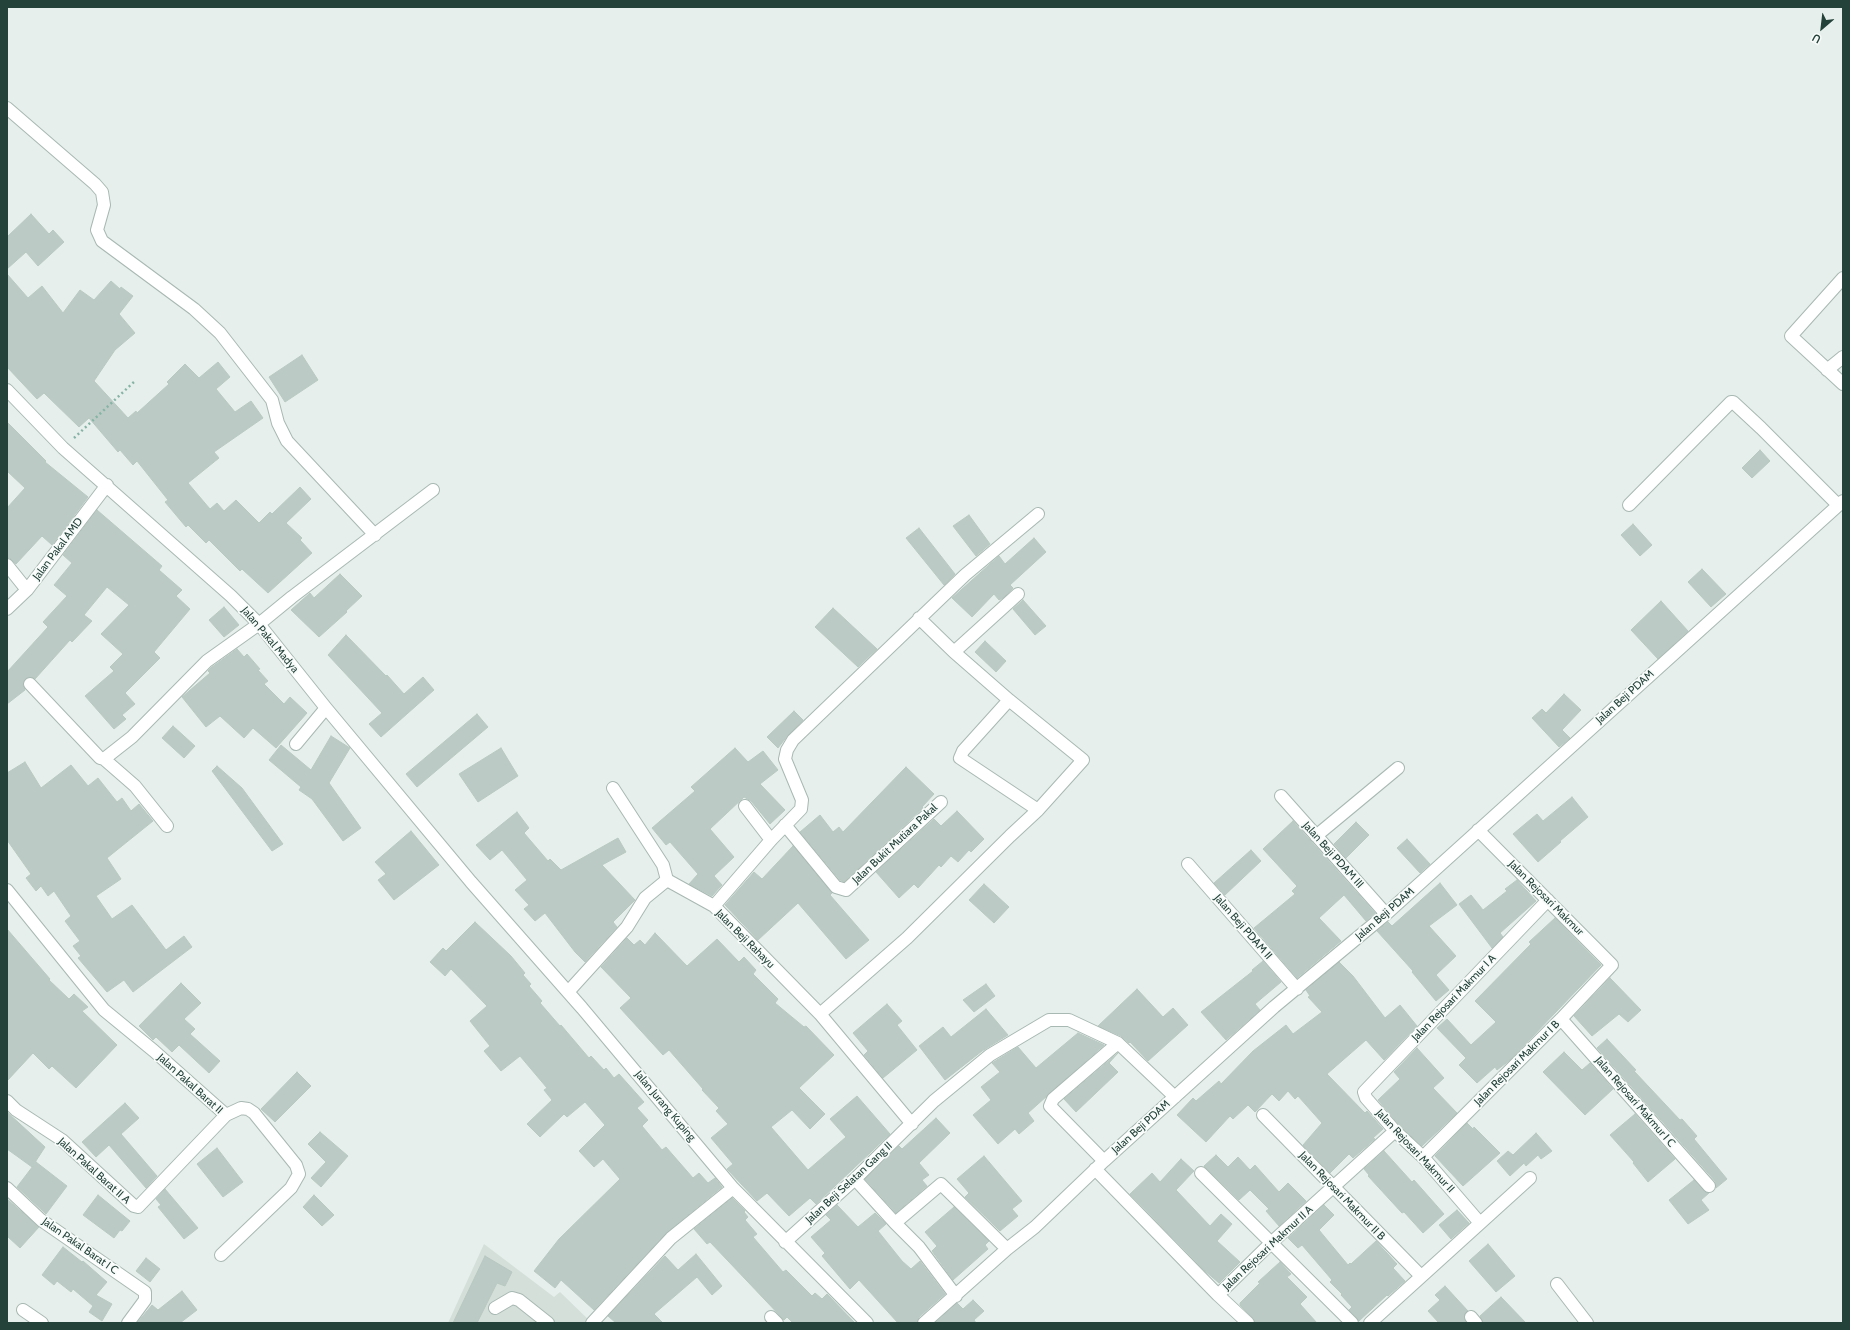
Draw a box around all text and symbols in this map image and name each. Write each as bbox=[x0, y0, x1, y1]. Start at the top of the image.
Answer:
north arrow bbox=[1802, 8, 1842, 48]
text: U bbox=[1810, 31, 1823, 47]
street label: Jalan Pakal AMD bbox=[30, 515, 86, 583]
street label: Jalan Pakal Madya bbox=[239, 604, 301, 676]
street label: Jalan Beji PDAM bbox=[1593, 667, 1657, 727]
street label: Jalan Bukit Mutiara Pakal bbox=[850, 801, 940, 887]
street label: Jalan Beji PDAM III bbox=[1300, 819, 1366, 891]
street label: Jalan Rejosari Makmur bbox=[1506, 858, 1586, 938]
street label: Jalan Beji PDAM bbox=[1353, 885, 1417, 943]
street label: Jalan Beji PDAM II bbox=[1211, 892, 1275, 962]
street label: Jalan Beji Rahayu bbox=[713, 907, 777, 971]
street label: Jalan Rejosari Makmur I A bbox=[1409, 952, 1499, 1044]
street label: Jalan Rejosari Makmur I B bbox=[1472, 1018, 1562, 1108]
street label: Jalan Pakal Barat II bbox=[155, 1051, 225, 1117]
street label: Jalan Rejosari Makmur I C bbox=[1592, 1054, 1678, 1150]
street label: Jalan Jurang Kuping bbox=[632, 1068, 698, 1144]
street label: Jalan Beji PDAM bbox=[1109, 1097, 1173, 1157]
street label: Jalan Rejosari Makmur II bbox=[1373, 1107, 1457, 1195]
street label: Jalan Pakal Barat II A bbox=[55, 1135, 133, 1207]
street label: Jalan Beji Selatan Gang II bbox=[803, 1139, 895, 1227]
street label: Jalan Rejosari Makmur II B bbox=[1296, 1149, 1388, 1243]
street label: Jalan Rejosari Makmur II A bbox=[1220, 1203, 1316, 1293]
street label: Jalan Pakal Barat I C bbox=[39, 1215, 121, 1277]

